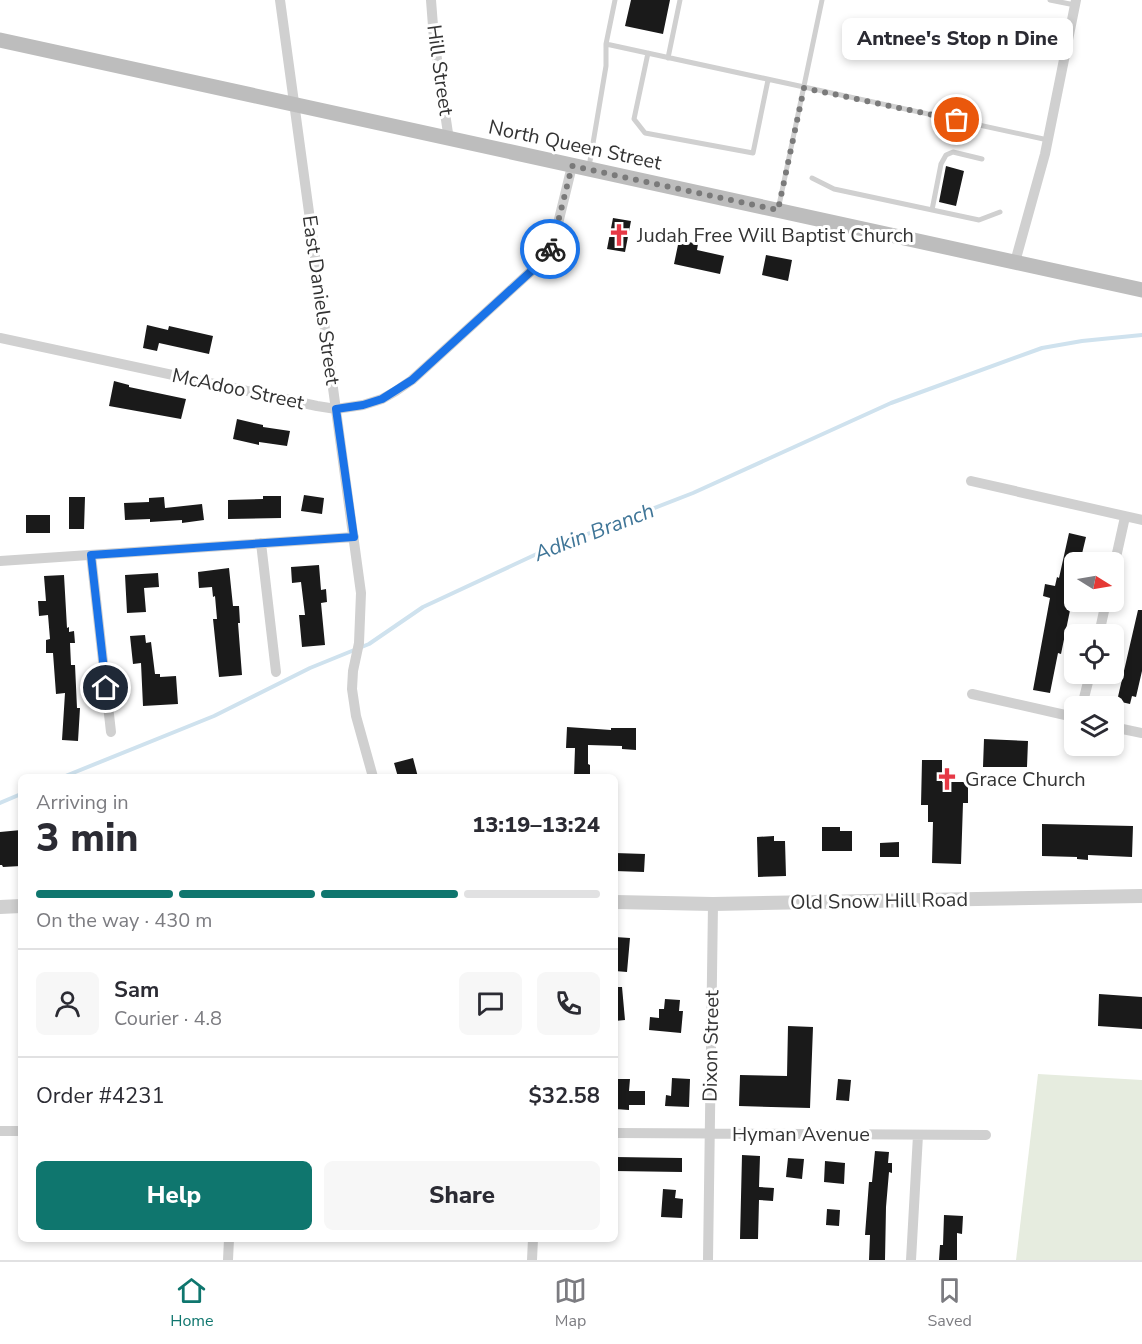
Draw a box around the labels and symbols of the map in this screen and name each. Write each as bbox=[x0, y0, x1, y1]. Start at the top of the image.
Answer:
callout: Antnee's Stop n Dine bbox=[842, 18, 1072, 60]
street label: Hill Street bbox=[420, 23, 460, 118]
pin bbox=[931, 94, 982, 145]
street label: North Queen Street bbox=[486, 113, 665, 177]
street label: East Daniels Street bbox=[296, 213, 346, 388]
courier bbox=[520, 219, 580, 279]
church icon: Judah Free Will Baptist Church bbox=[606, 222, 632, 248]
place label: Judah Free Will Baptist Church bbox=[636, 222, 914, 249]
street label: McAdoo Street bbox=[169, 362, 308, 416]
water label: Adkin Branch bbox=[529, 496, 658, 568]
north arrow bbox=[1064, 552, 1124, 612]
pin bbox=[80, 662, 131, 713]
church icon: Grace Church bbox=[934, 766, 960, 792]
place label: Grace Church bbox=[965, 766, 1086, 793]
street label: Old Snow Hill Road bbox=[790, 886, 968, 916]
street label: Dixon Street bbox=[697, 989, 725, 1102]
street label: Hyman Avenue bbox=[732, 1121, 870, 1148]

